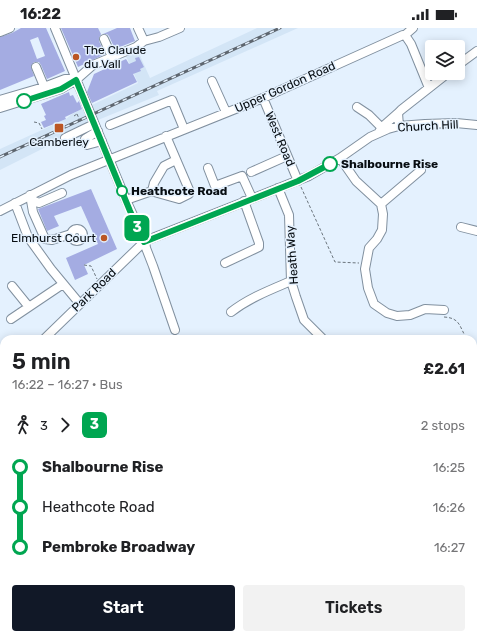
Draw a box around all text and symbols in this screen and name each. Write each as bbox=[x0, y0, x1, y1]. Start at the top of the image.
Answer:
text: 16:22 bbox=[20, 5, 61, 23]
map controls bbox=[425, 40, 465, 80]
button: layers bbox=[425, 40, 465, 80]
place label: The Claude du Vall bbox=[84, 43, 147, 71]
marker: The Claude du Vall bbox=[71, 52, 81, 62]
street label: Upper Gordon Road bbox=[232, 58, 338, 116]
unlabelled marker bbox=[16, 93, 32, 109]
street label: West Road bbox=[262, 109, 298, 169]
street label: Church Hill bbox=[397, 117, 459, 135]
marker: Camberley bbox=[53, 122, 65, 134]
place label: Camberley bbox=[29, 135, 89, 149]
marker: Shalbourne Rise bbox=[322, 156, 338, 172]
place label: Shalbourne Rise bbox=[341, 157, 438, 171]
place label: Heathcote Road bbox=[131, 184, 227, 198]
marker: Heathcote Road bbox=[116, 185, 128, 197]
line badge: 3 bbox=[124, 215, 150, 241]
text: 3 bbox=[132, 219, 142, 236]
street label: Heath Way bbox=[283, 225, 301, 285]
place label: Elmhurst Court bbox=[11, 231, 96, 245]
marker: Elmhurst Court bbox=[99, 233, 109, 243]
street label: Park Road bbox=[69, 265, 119, 315]
text: 5 min bbox=[12, 348, 71, 375]
text: £2.61 bbox=[423, 360, 465, 378]
text: 16:22 – 16:27 · Bus bbox=[12, 377, 123, 392]
icon: walk bbox=[12, 414, 34, 436]
icon: forward bbox=[54, 414, 76, 436]
text: 3 bbox=[90, 416, 99, 433]
text: 3 bbox=[40, 418, 48, 433]
text: 2 stops bbox=[421, 418, 465, 433]
text: Shalbourne Rise bbox=[42, 458, 164, 476]
text: 16:25 bbox=[433, 460, 465, 475]
text: Heathcote Road bbox=[42, 498, 155, 516]
text: 16:26 bbox=[433, 500, 465, 515]
text: Pembroke Broadway bbox=[42, 538, 195, 556]
text: 16:27 bbox=[434, 540, 465, 555]
button: Start bbox=[12, 585, 235, 631]
button: Tickets bbox=[243, 585, 465, 631]

